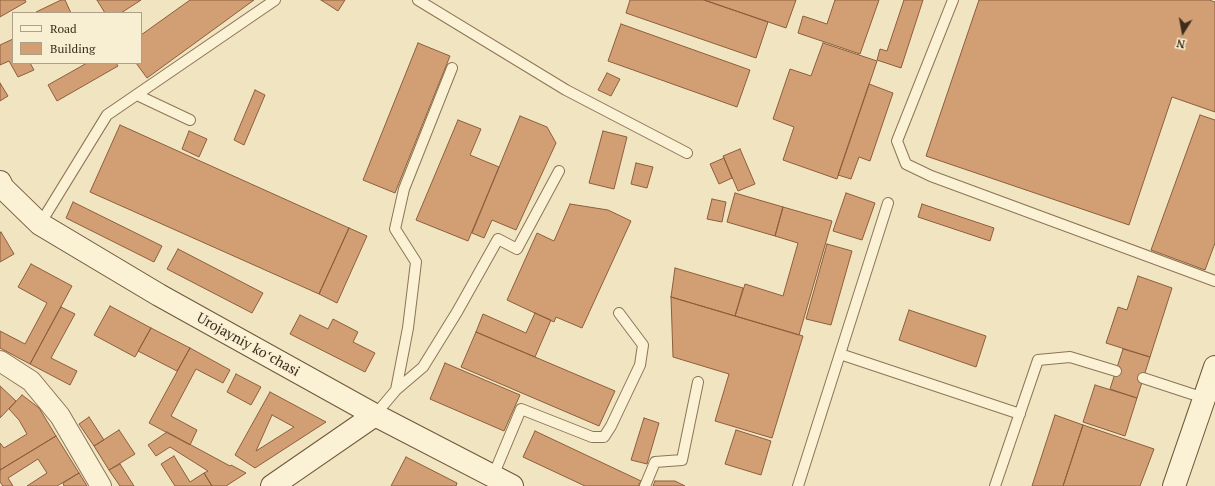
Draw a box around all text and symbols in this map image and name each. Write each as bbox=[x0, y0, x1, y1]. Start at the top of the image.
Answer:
legend bbox=[12, 12, 142, 64]
north arrow bbox=[1163, 12, 1203, 52]
text: Road bbox=[50, 21, 77, 36]
text: N bbox=[1175, 36, 1186, 51]
text: Building bbox=[50, 41, 95, 56]
street label: Urоjayniy koʻchasi bbox=[194, 310, 302, 380]

